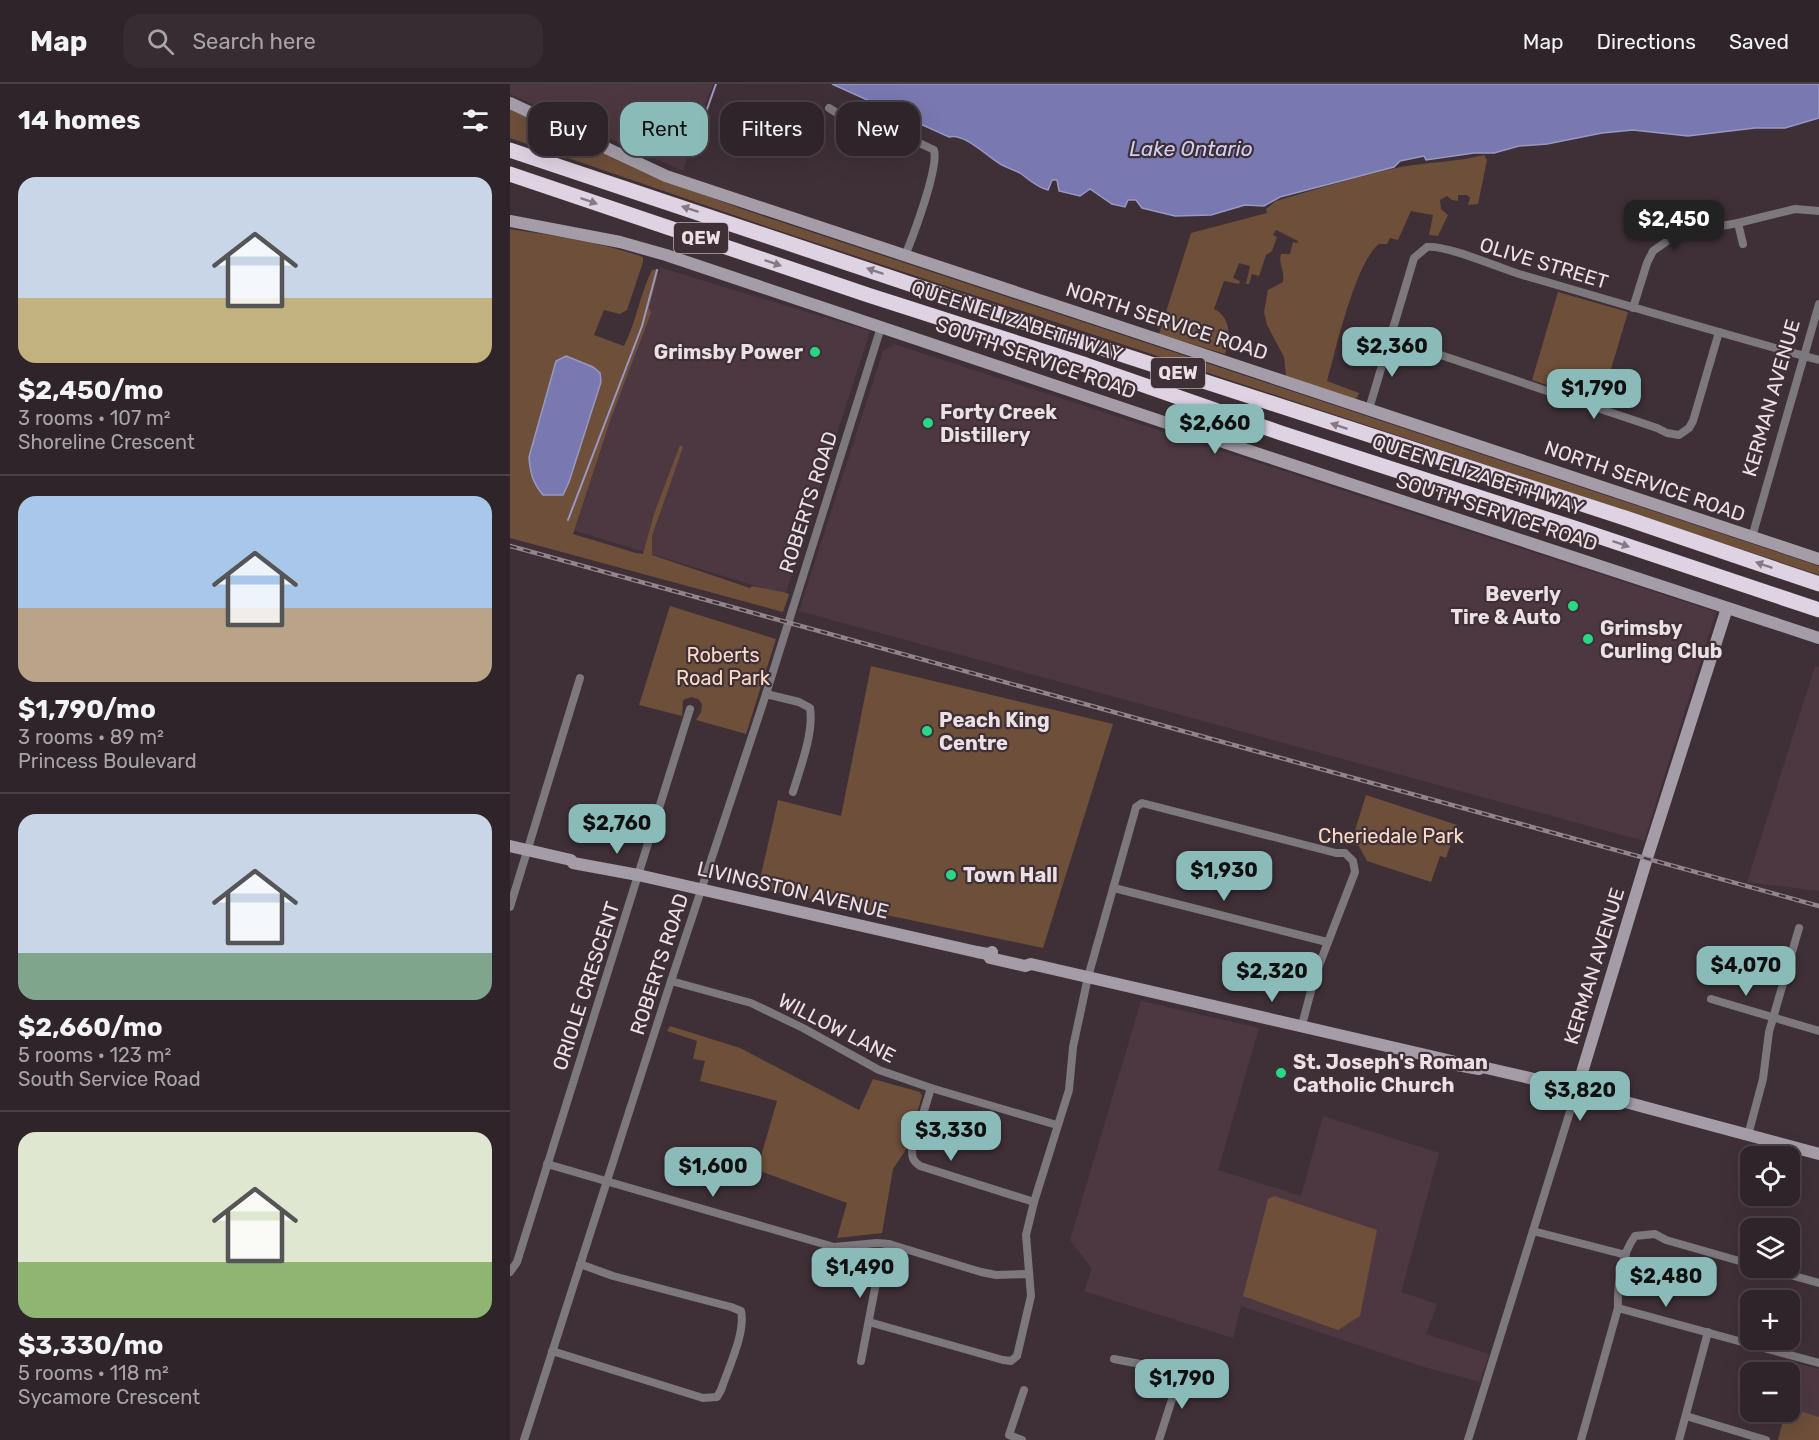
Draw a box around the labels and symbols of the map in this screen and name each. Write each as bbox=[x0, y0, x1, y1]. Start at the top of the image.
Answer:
water label: Lake Ontario bbox=[1129, 136, 1253, 161]
one-way arrow bbox=[580, 197, 598, 206]
pin: $2,450 bbox=[1625, 200, 1723, 251]
one-way arrow bbox=[681, 204, 699, 214]
road number: QEW bbox=[674, 223, 728, 253]
street label: OLIVE STREET bbox=[1477, 232, 1612, 294]
one-way arrow bbox=[764, 259, 782, 268]
one-way arrow bbox=[866, 266, 884, 276]
street label: QUEEN ELIZABETH WAY bbox=[908, 275, 1126, 367]
street label: NORTH SERVICE ROAD bbox=[1063, 277, 1271, 365]
street label: SOUTH SERVICE ROAD bbox=[933, 312, 1139, 404]
street label: KERMAN AVENUE bbox=[1737, 317, 1805, 479]
pin: $2,360 bbox=[1343, 327, 1441, 378]
place label: Grimsby Power bbox=[654, 340, 803, 364]
marker: Grimsby Power bbox=[808, 345, 822, 359]
road number: QEW bbox=[1151, 358, 1205, 388]
pin: $1,790 bbox=[1545, 369, 1643, 420]
place label: Forty Creek Distillery bbox=[940, 400, 1057, 447]
pin: $2,660 bbox=[1166, 404, 1264, 455]
marker: Forty Creek Distillery bbox=[921, 416, 935, 430]
one-way arrow bbox=[1330, 421, 1348, 430]
street label: ROBERTS ROAD bbox=[774, 428, 842, 576]
street label: QUEEN ELIZABETH WAY bbox=[1369, 429, 1587, 521]
street label: NORTH SERVICE ROAD bbox=[1541, 435, 1749, 527]
street label: SOUTH SERVICE ROAD bbox=[1393, 468, 1601, 556]
one-way arrow bbox=[1612, 539, 1630, 549]
one-way arrow bbox=[1755, 560, 1773, 570]
place label: Beverly Tire & Auto bbox=[1451, 582, 1561, 629]
marker: Beverly Tire & Auto bbox=[1566, 599, 1580, 613]
place label: Grimsby Curling Club bbox=[1600, 616, 1722, 663]
marker: Grimsby Curling Club bbox=[1581, 632, 1595, 646]
park label: Roberts Road Park bbox=[676, 643, 771, 690]
place label: Peach King Centre bbox=[939, 708, 1050, 755]
marker: Peach King Centre bbox=[920, 724, 934, 738]
pin: $2,760 bbox=[568, 804, 666, 855]
park label: Cheriedale Park bbox=[1318, 824, 1465, 848]
pin: $1,930 bbox=[1175, 851, 1273, 902]
street label: LIVINGSTON AVENUE bbox=[695, 856, 891, 924]
place label: Town Hall bbox=[963, 863, 1058, 887]
marker: Town Hall bbox=[944, 868, 958, 882]
street label: KERMAN AVENUE bbox=[1559, 885, 1629, 1047]
street label: ROBERTS ROAD bbox=[625, 890, 693, 1038]
street label: ORIOLE CRESCENT bbox=[547, 898, 625, 1073]
pin: $4,070 bbox=[1697, 946, 1795, 997]
pin: $2,320 bbox=[1223, 952, 1321, 1003]
street label: WILLOW LANE bbox=[774, 988, 900, 1068]
place label: St. Joseph's Roman Catholic Church bbox=[1293, 1050, 1488, 1097]
marker: St. Joseph's Roman Catholic Church bbox=[1274, 1066, 1288, 1080]
pin: $3,820 bbox=[1531, 1071, 1629, 1122]
pin: $3,330 bbox=[902, 1111, 1000, 1162]
pin: $1,600 bbox=[664, 1147, 762, 1198]
pin: $1,490 bbox=[811, 1248, 909, 1299]
pin: $2,480 bbox=[1617, 1257, 1715, 1308]
pin: $1,790 bbox=[1133, 1359, 1231, 1410]

